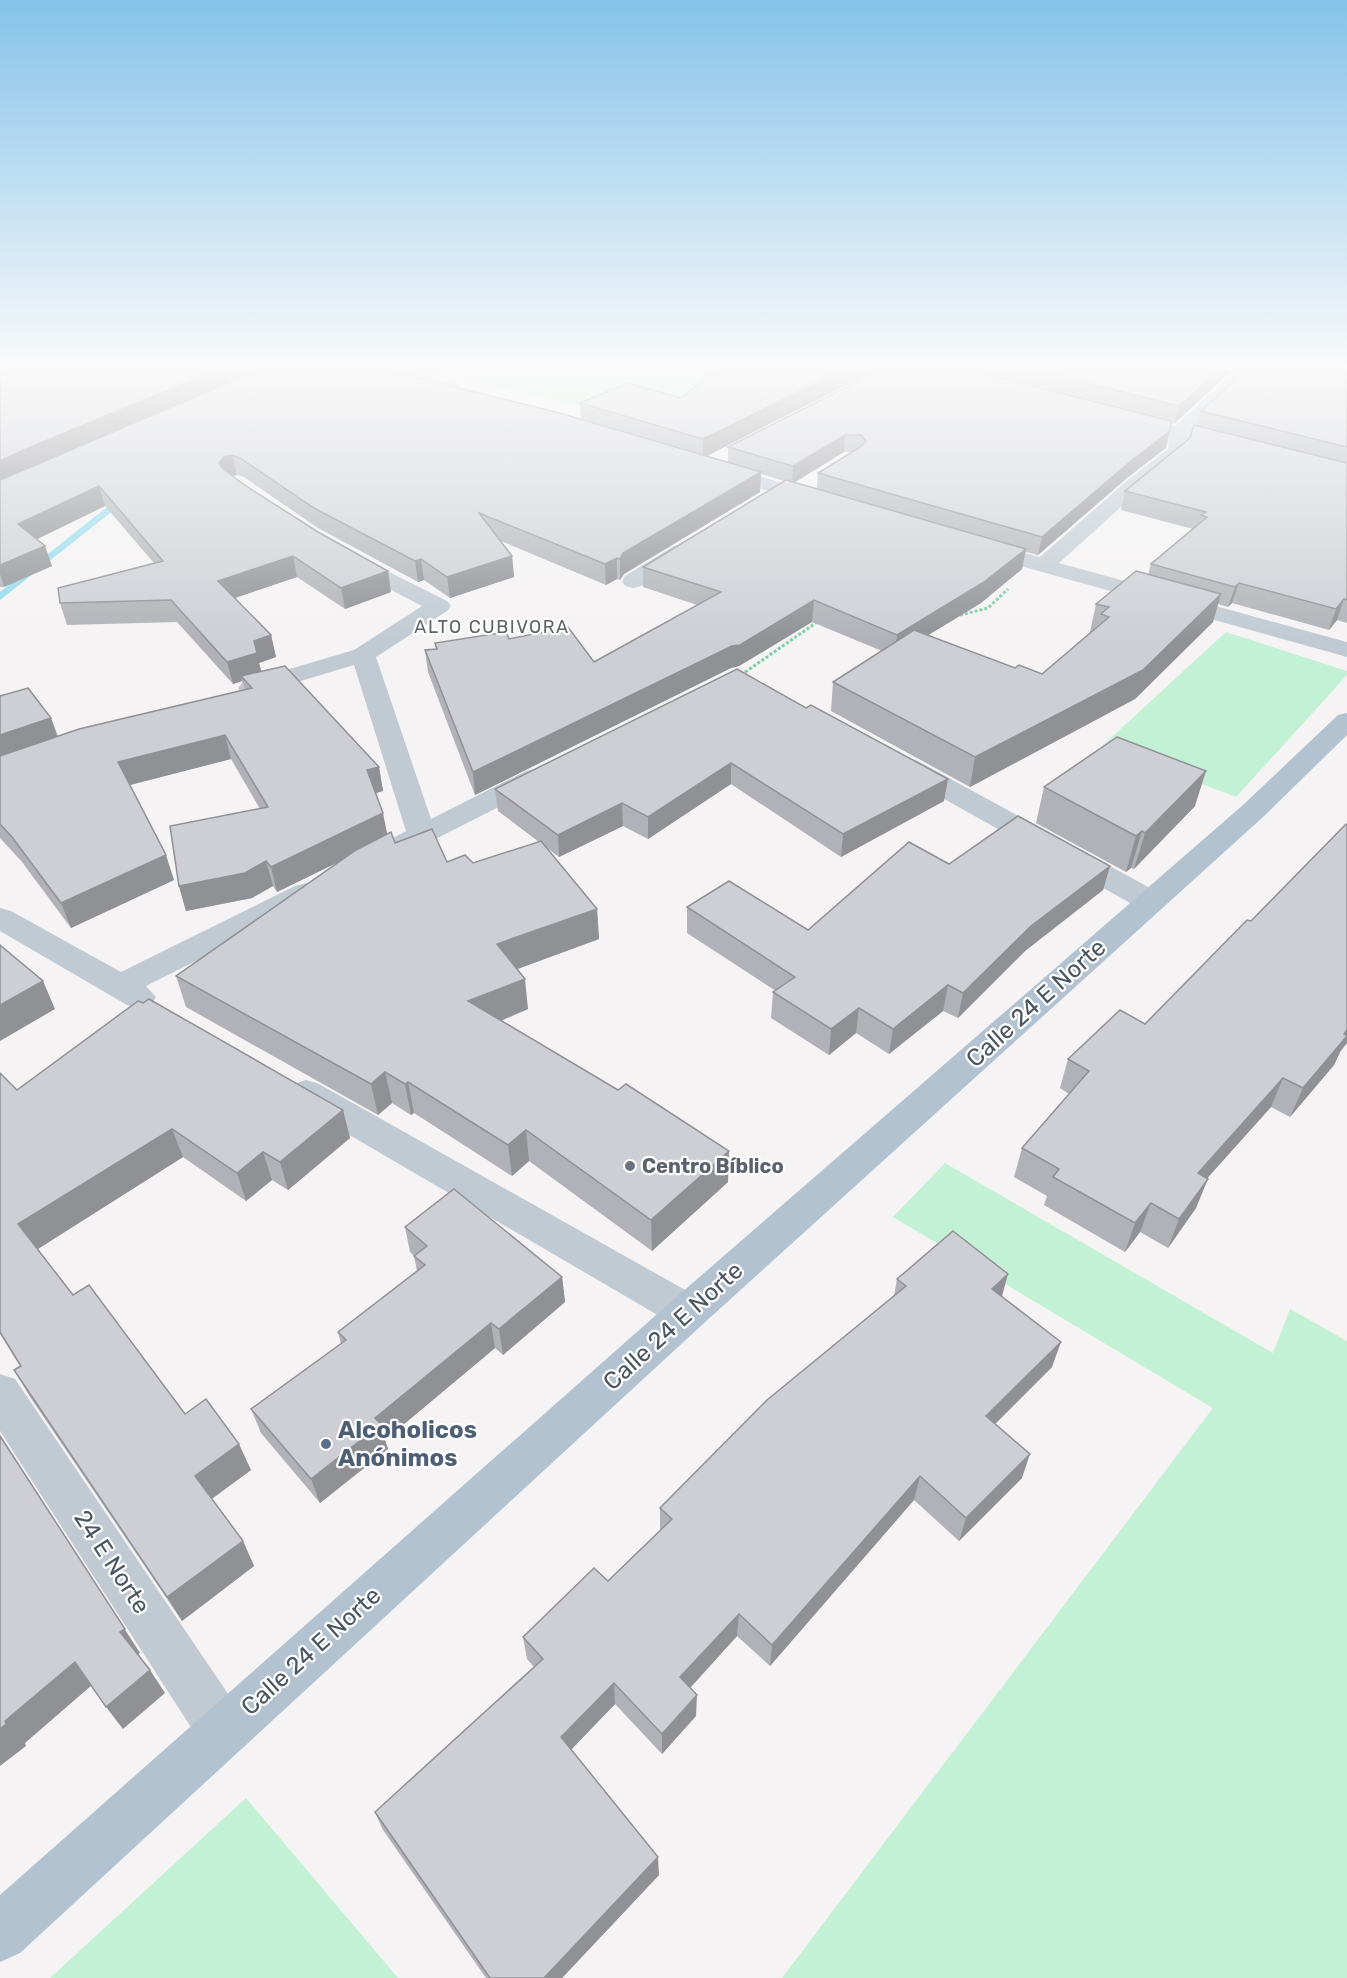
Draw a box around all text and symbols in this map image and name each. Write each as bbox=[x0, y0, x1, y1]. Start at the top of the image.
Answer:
district label: ALTO CUBIVORA bbox=[414, 616, 570, 638]
street label: Calle 24 E Norte bbox=[961, 933, 1111, 1073]
place label: Centro Bíblico bbox=[642, 1154, 784, 1178]
marker: Centro Bíblico bbox=[623, 1159, 637, 1173]
street label: Calle 24 E Norte bbox=[598, 1256, 748, 1396]
place label: Alcoholicos Anónimos bbox=[338, 1416, 477, 1472]
marker: Alcoholicos Anónimos bbox=[319, 1437, 333, 1451]
street label: 24 E Norte bbox=[68, 1505, 156, 1619]
street label: Calle 24 E Norte bbox=[236, 1581, 386, 1721]

